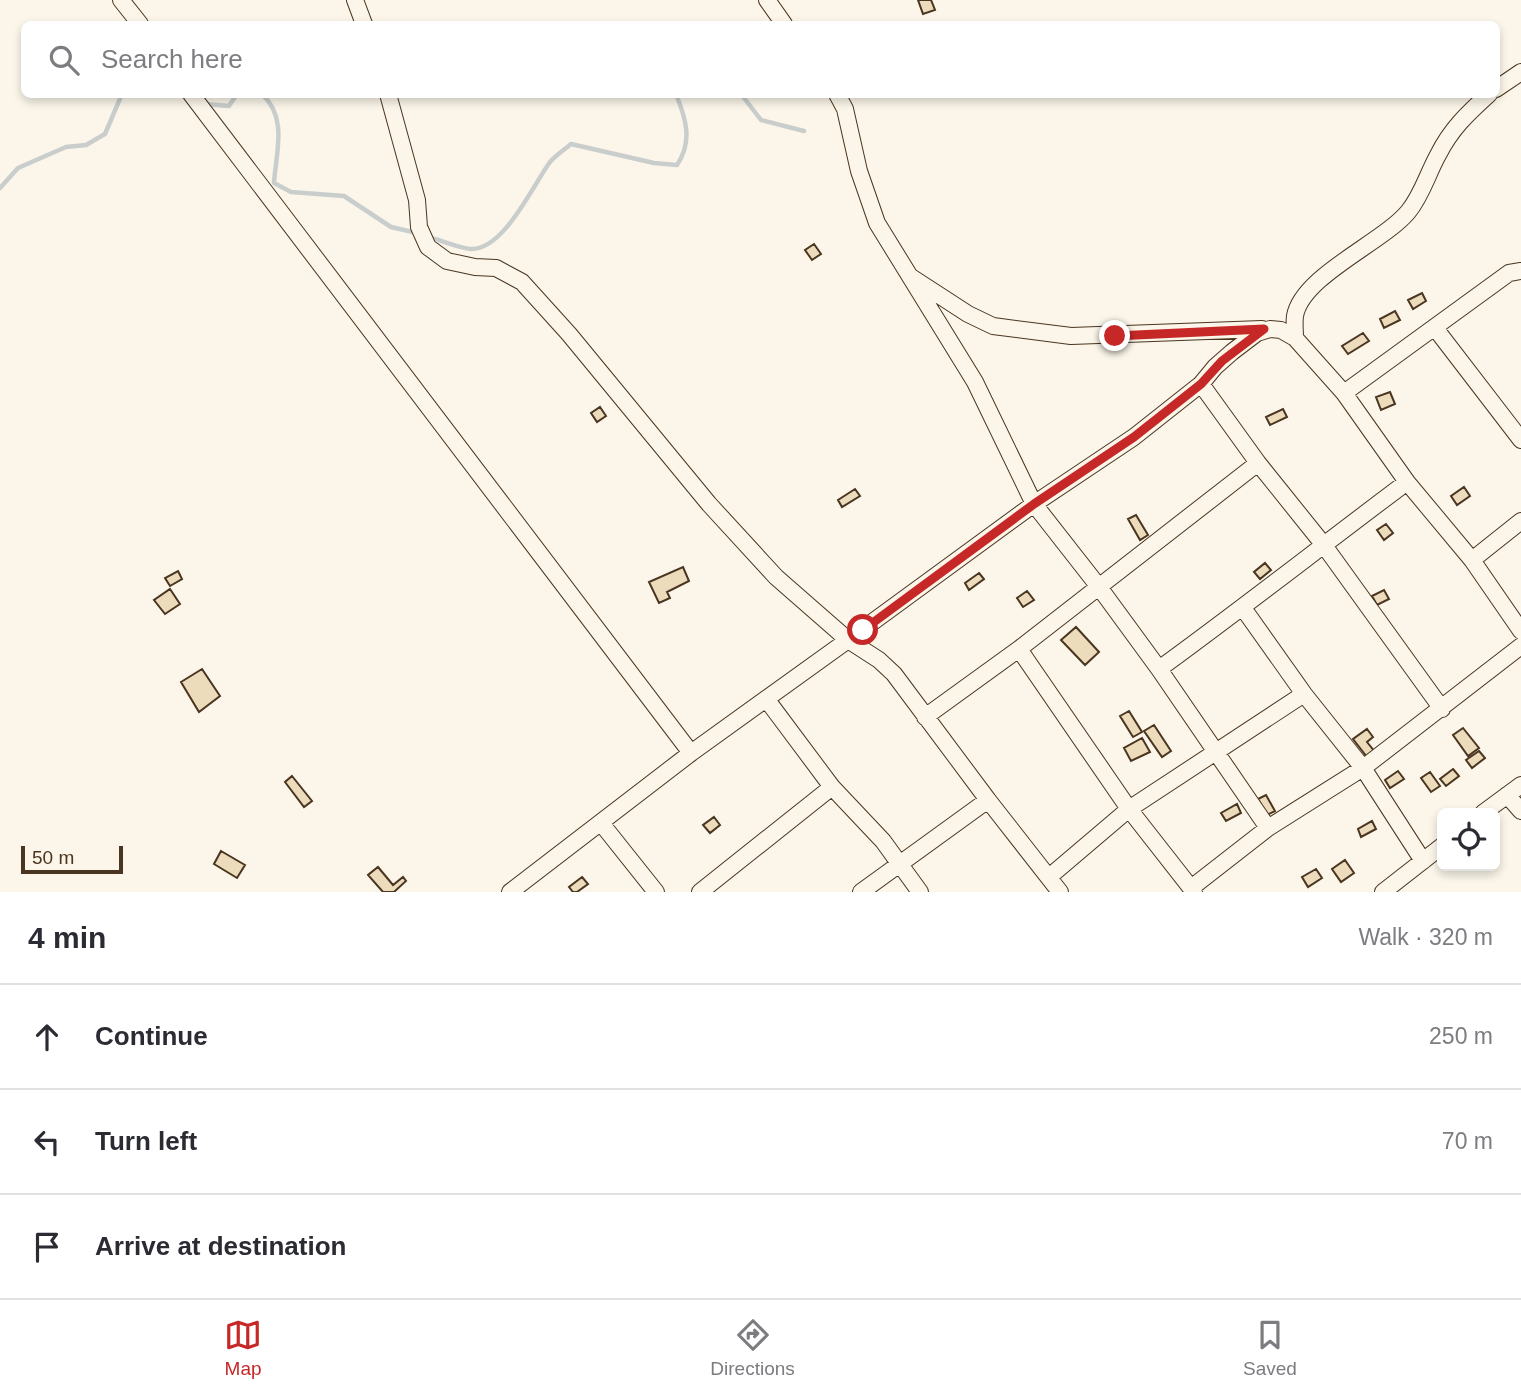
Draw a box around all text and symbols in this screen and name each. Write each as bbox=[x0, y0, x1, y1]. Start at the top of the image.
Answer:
search box bbox=[21, 21, 1500, 98]
icon: search bbox=[45, 41, 83, 79]
text: Search here bbox=[101, 44, 243, 74]
route end bbox=[1099, 320, 1130, 351]
route start bbox=[847, 614, 878, 645]
map controls bbox=[1437, 808, 1500, 871]
button: locate bbox=[1437, 808, 1500, 871]
scale bar bbox=[21, 843, 122, 875]
text: 50 m bbox=[32, 847, 74, 868]
text: 4 min bbox=[28, 921, 106, 954]
text: Walk · 320 m bbox=[1358, 924, 1493, 950]
icon: ahead bbox=[28, 1018, 66, 1056]
text: Continue bbox=[95, 1021, 208, 1051]
text: 250 m bbox=[1429, 1023, 1493, 1049]
icon: left bbox=[28, 1123, 66, 1161]
text: Turn left bbox=[95, 1126, 197, 1156]
text: 70 m bbox=[1442, 1128, 1493, 1154]
icon: arrive bbox=[28, 1228, 66, 1266]
text: Arrive at destination bbox=[95, 1231, 346, 1261]
tab: Map bbox=[224, 1316, 262, 1380]
tab: Directions bbox=[710, 1316, 795, 1380]
tab: Saved bbox=[1243, 1316, 1297, 1380]

